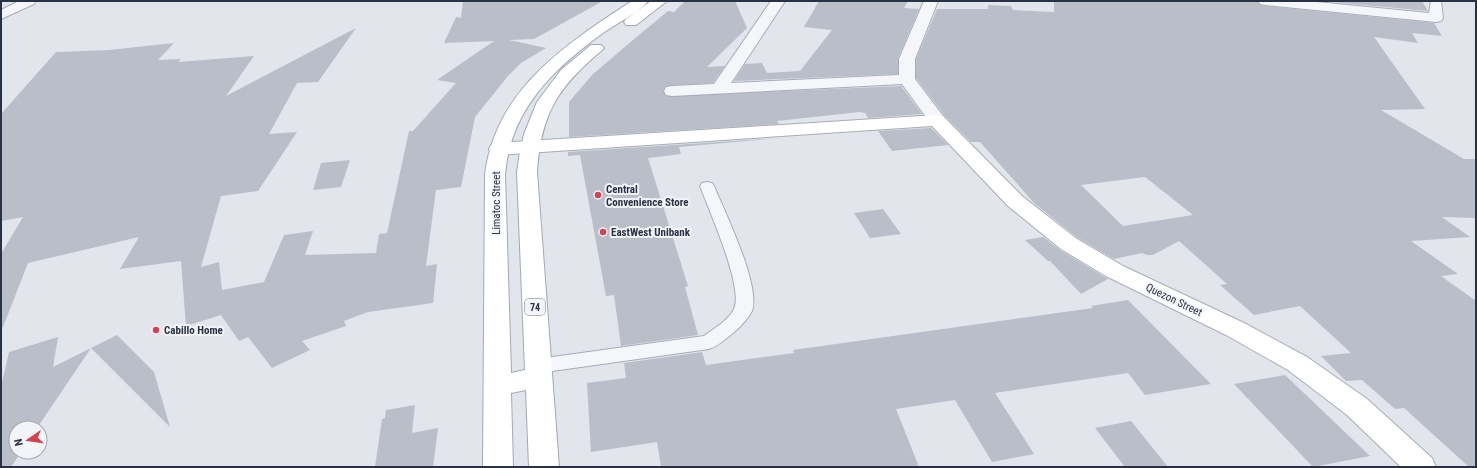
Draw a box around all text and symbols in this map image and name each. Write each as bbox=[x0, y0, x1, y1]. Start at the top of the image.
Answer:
street label: Limatoc Street bbox=[490, 171, 503, 235]
place label: Central Convenience Store bbox=[606, 183, 688, 209]
marker: Central Convenience Store bbox=[593, 190, 603, 200]
place label: EastWest Unibank bbox=[611, 226, 691, 239]
marker: EastWest Unibank bbox=[598, 227, 608, 237]
street label: Quezon Street bbox=[1144, 281, 1204, 319]
road number: 74 bbox=[525, 299, 545, 315]
place label: Cabillo Home bbox=[164, 324, 223, 337]
marker: Cabillo Home bbox=[151, 325, 161, 335]
north arrow bbox=[8, 420, 48, 460]
text: N bbox=[12, 437, 26, 447]

